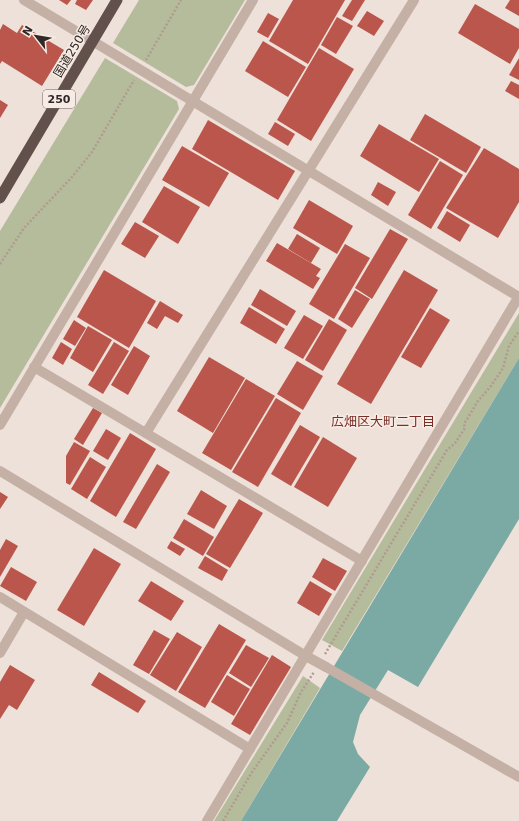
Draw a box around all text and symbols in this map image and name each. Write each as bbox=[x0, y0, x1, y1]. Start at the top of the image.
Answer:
north arrow bbox=[16, 16, 56, 56]
street label: 国道250号 bbox=[51, 22, 93, 80]
text: N bbox=[20, 24, 36, 38]
road number: 250 bbox=[43, 90, 75, 108]
district label: 広畑区大町二丁目 bbox=[331, 414, 435, 429]

